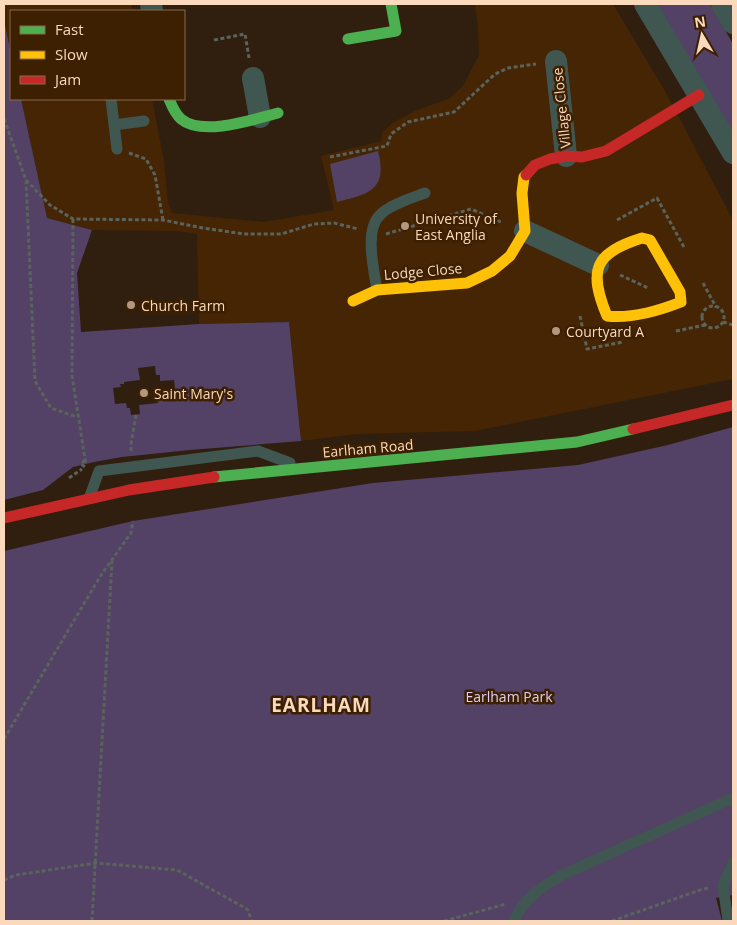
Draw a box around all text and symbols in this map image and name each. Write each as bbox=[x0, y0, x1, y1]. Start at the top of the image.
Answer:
legend bbox=[10, 10, 185, 100]
north arrow bbox=[677, 10, 727, 60]
text: N bbox=[693, 11, 707, 32]
text: Fast bbox=[55, 19, 84, 39]
text: Slow bbox=[55, 44, 88, 64]
street label: Village Close bbox=[547, 67, 575, 149]
text: Jam bbox=[53, 69, 81, 89]
place label: University of East Anglia bbox=[415, 209, 498, 244]
marker: University of East Anglia bbox=[399, 220, 411, 232]
street label: Lodge Close bbox=[383, 258, 463, 284]
place label: Church Farm bbox=[141, 296, 225, 315]
marker: Church Farm bbox=[125, 299, 137, 311]
place label: Courtyard A bbox=[566, 322, 644, 341]
marker: Courtyard A bbox=[550, 325, 562, 337]
place label: Saint Mary's bbox=[154, 384, 233, 403]
marker: Saint Mary's bbox=[138, 387, 150, 399]
street label: Earlham Road bbox=[322, 435, 414, 461]
park label: Earlham Park bbox=[465, 687, 553, 706]
district label: EARLHAM bbox=[271, 692, 371, 718]

